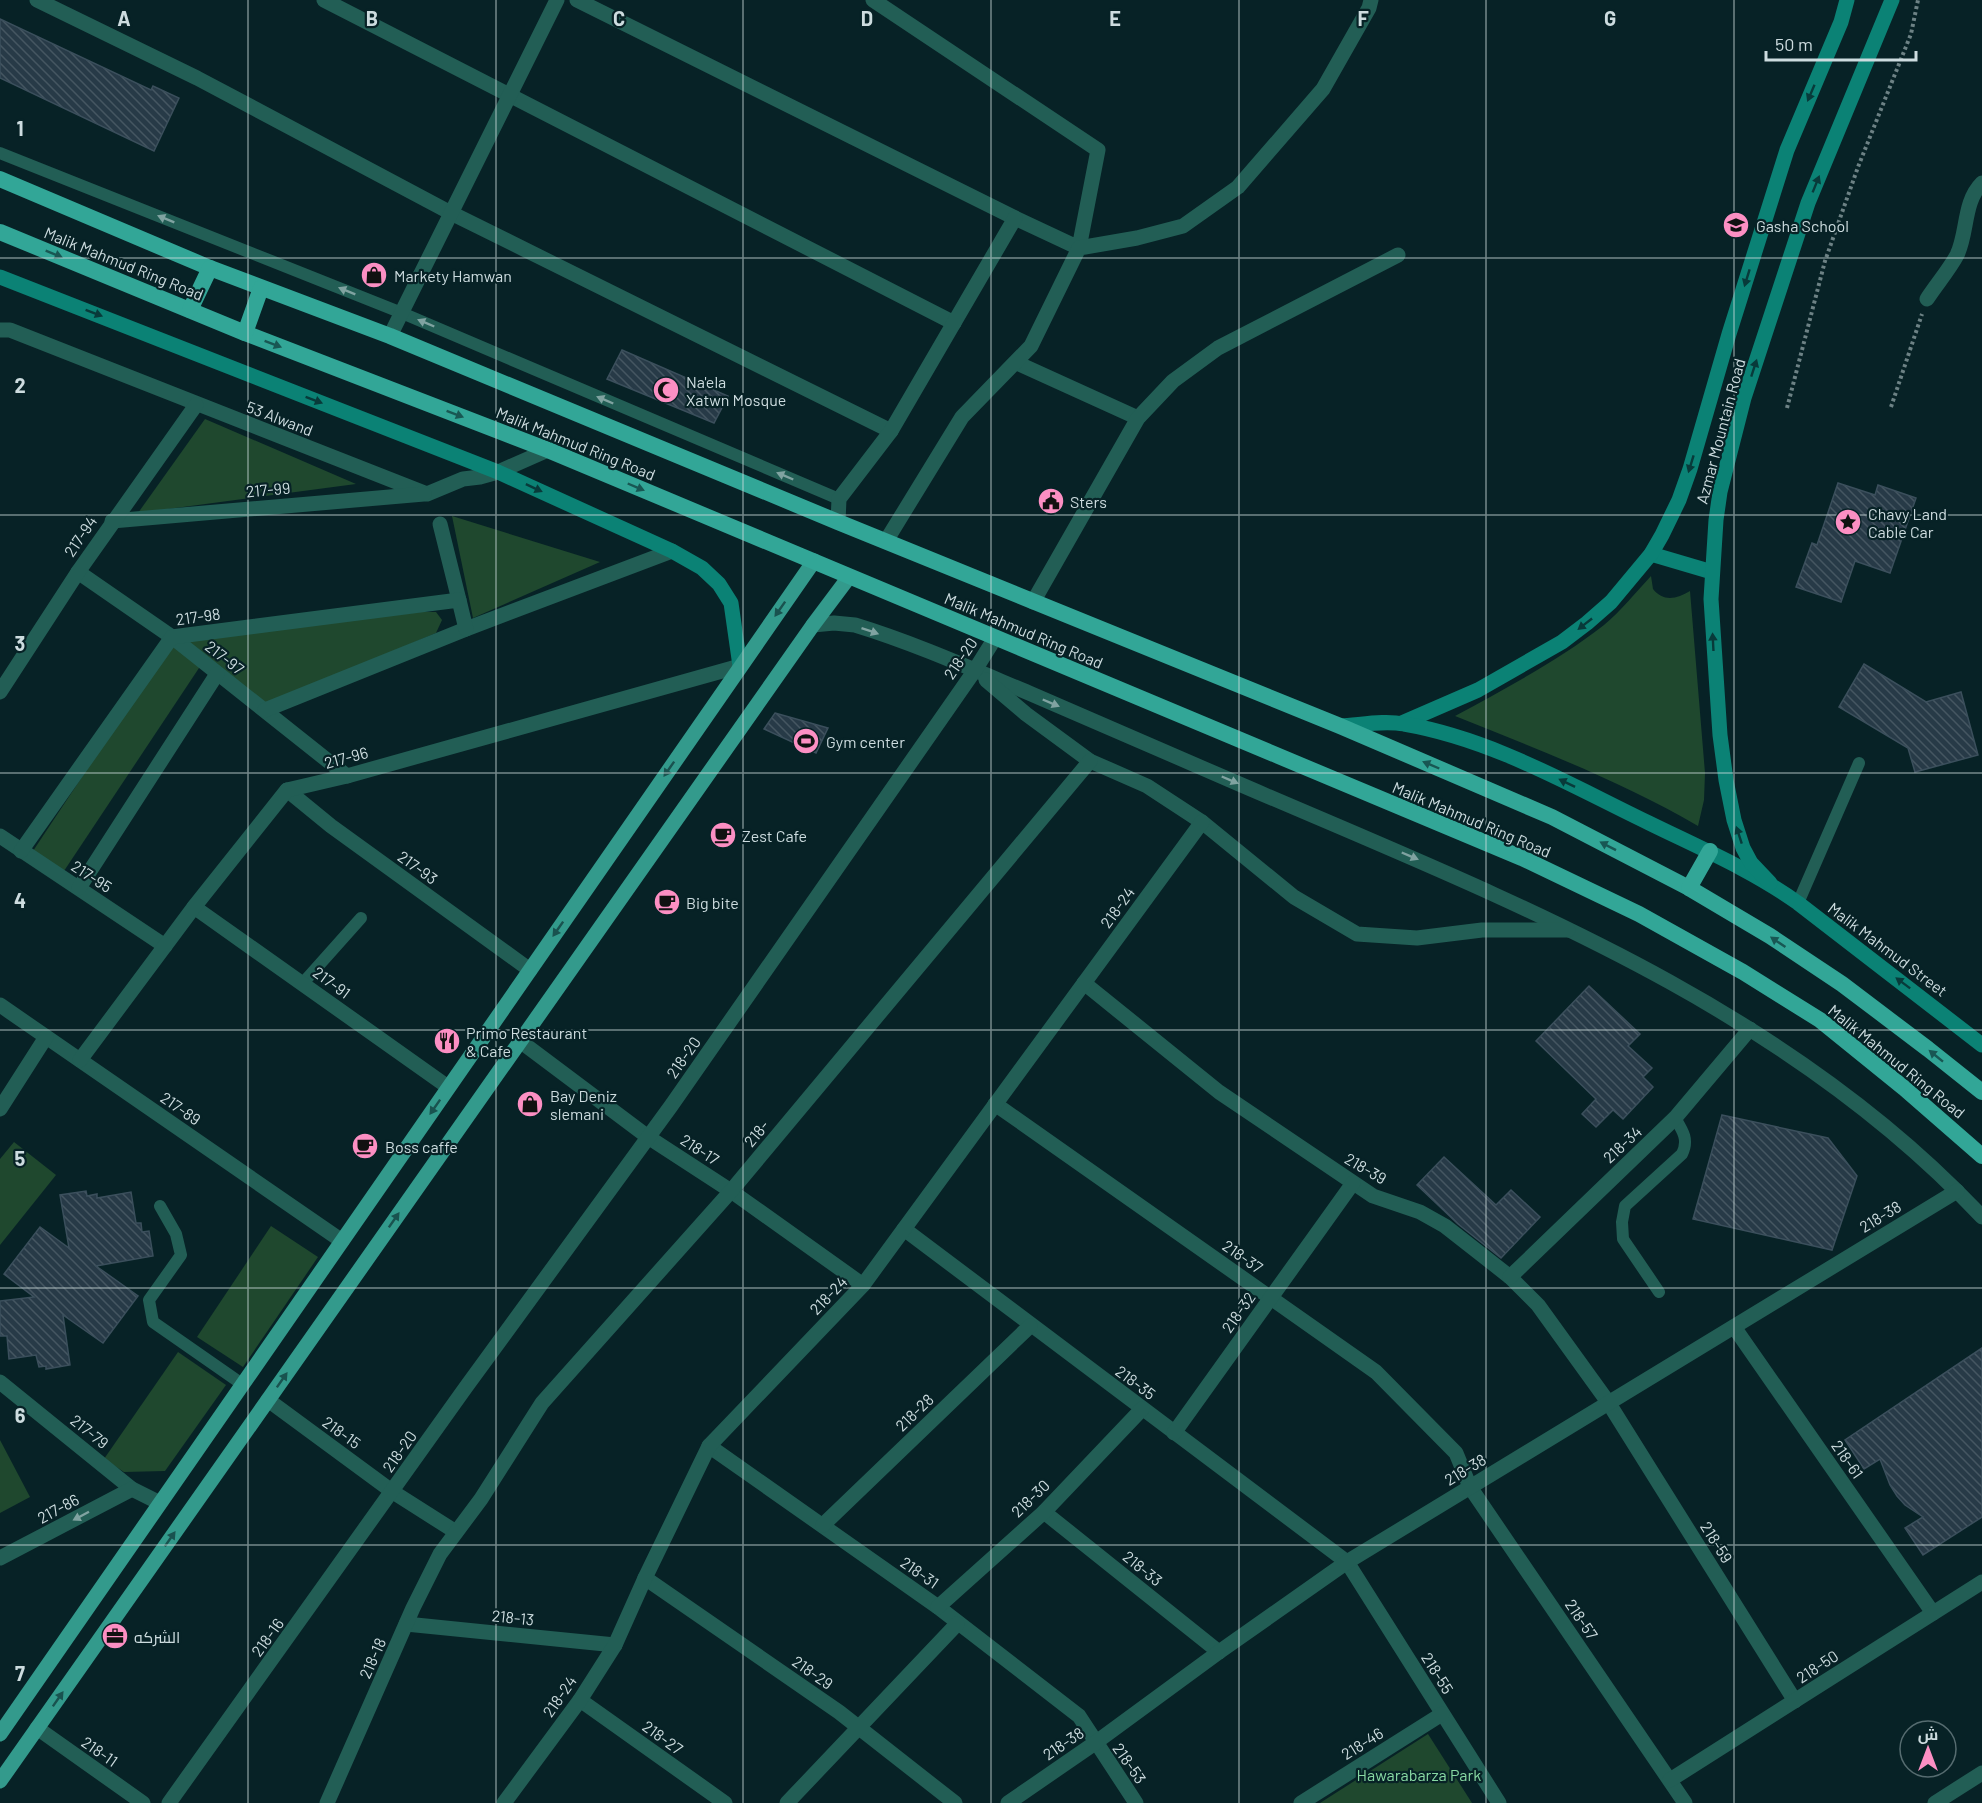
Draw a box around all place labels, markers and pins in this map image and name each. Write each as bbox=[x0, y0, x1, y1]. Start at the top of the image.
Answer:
school or university icon: Gasha School bbox=[1721, 210, 1751, 240]
place label: Gasha School bbox=[1756, 216, 1849, 235]
shop icon: Markety Hamwan bbox=[359, 260, 389, 290]
place label: Markety Hamwan bbox=[394, 266, 512, 285]
place label: Na'ela Xatwn Mosque bbox=[686, 372, 786, 409]
mosque icon: Na'ela Xatwn Mosque bbox=[651, 375, 681, 405]
public building icon: Sters bbox=[1036, 486, 1066, 516]
place label: Sters bbox=[1070, 492, 1107, 511]
place label: Chavy Land Cable Car bbox=[1868, 504, 1947, 541]
place icon: Chavy Land Cable Car bbox=[1833, 507, 1863, 537]
sports icon: Gym center bbox=[791, 726, 821, 756]
place label: Gym center bbox=[826, 732, 905, 751]
cafe icon: Zest Cafe bbox=[708, 820, 738, 850]
place label: Zest Cafe bbox=[742, 826, 807, 845]
cafe icon: Big bite bbox=[652, 887, 682, 917]
place label: Big bite bbox=[686, 893, 739, 912]
place label: Primo Restaurant & Cafe bbox=[466, 1023, 587, 1060]
restaurant icon: Primo Restaurant & Cafe bbox=[432, 1026, 462, 1056]
place label: Bay Deniz slemani bbox=[550, 1086, 617, 1123]
shop icon: Bay Deniz slemani bbox=[515, 1089, 545, 1119]
cafe icon: Boss caffe bbox=[350, 1131, 380, 1161]
place label: Boss caffe bbox=[385, 1137, 458, 1156]
office icon: الشركه bbox=[100, 1621, 130, 1651]
place label: الشركه bbox=[134, 1627, 180, 1647]

